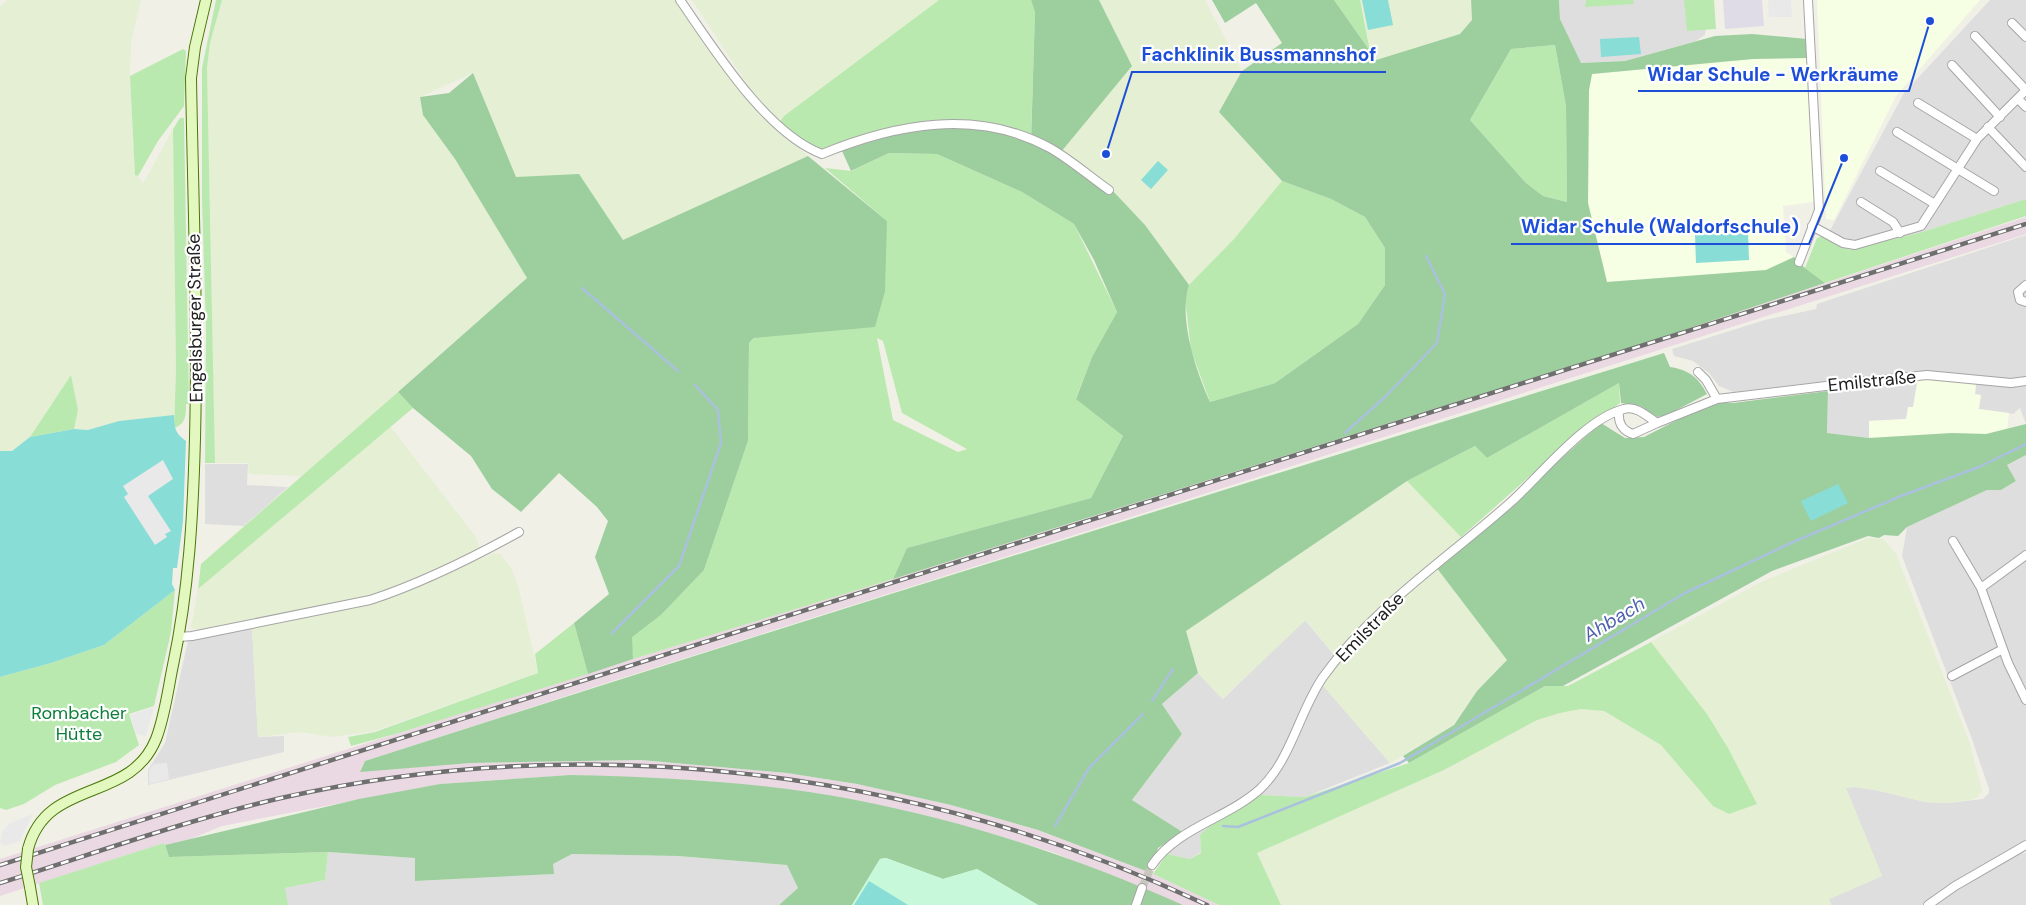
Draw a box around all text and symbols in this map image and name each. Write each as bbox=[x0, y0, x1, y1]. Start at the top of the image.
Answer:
callout: Fachklinik Bussmannshof bbox=[1132, 38, 1386, 72]
text: Fachklinik Bussmannshof bbox=[1142, 42, 1376, 67]
callout: Widar Schule - Werkräume bbox=[1638, 57, 1909, 91]
text: Widar Schule - Werkräume bbox=[1647, 62, 1899, 87]
callout: Widar Schule (Waldorfschule) bbox=[1511, 210, 1809, 244]
text: Widar Schule (Waldorfschule) bbox=[1521, 214, 1799, 239]
street label: Engelsburger Straße bbox=[182, 233, 208, 403]
street label: Emilstraße bbox=[1827, 364, 1917, 398]
street label: Emilstraße bbox=[1331, 587, 1409, 667]
water label: Ahbach bbox=[1578, 591, 1649, 648]
park label: Rombacher Hütte bbox=[31, 701, 127, 746]

